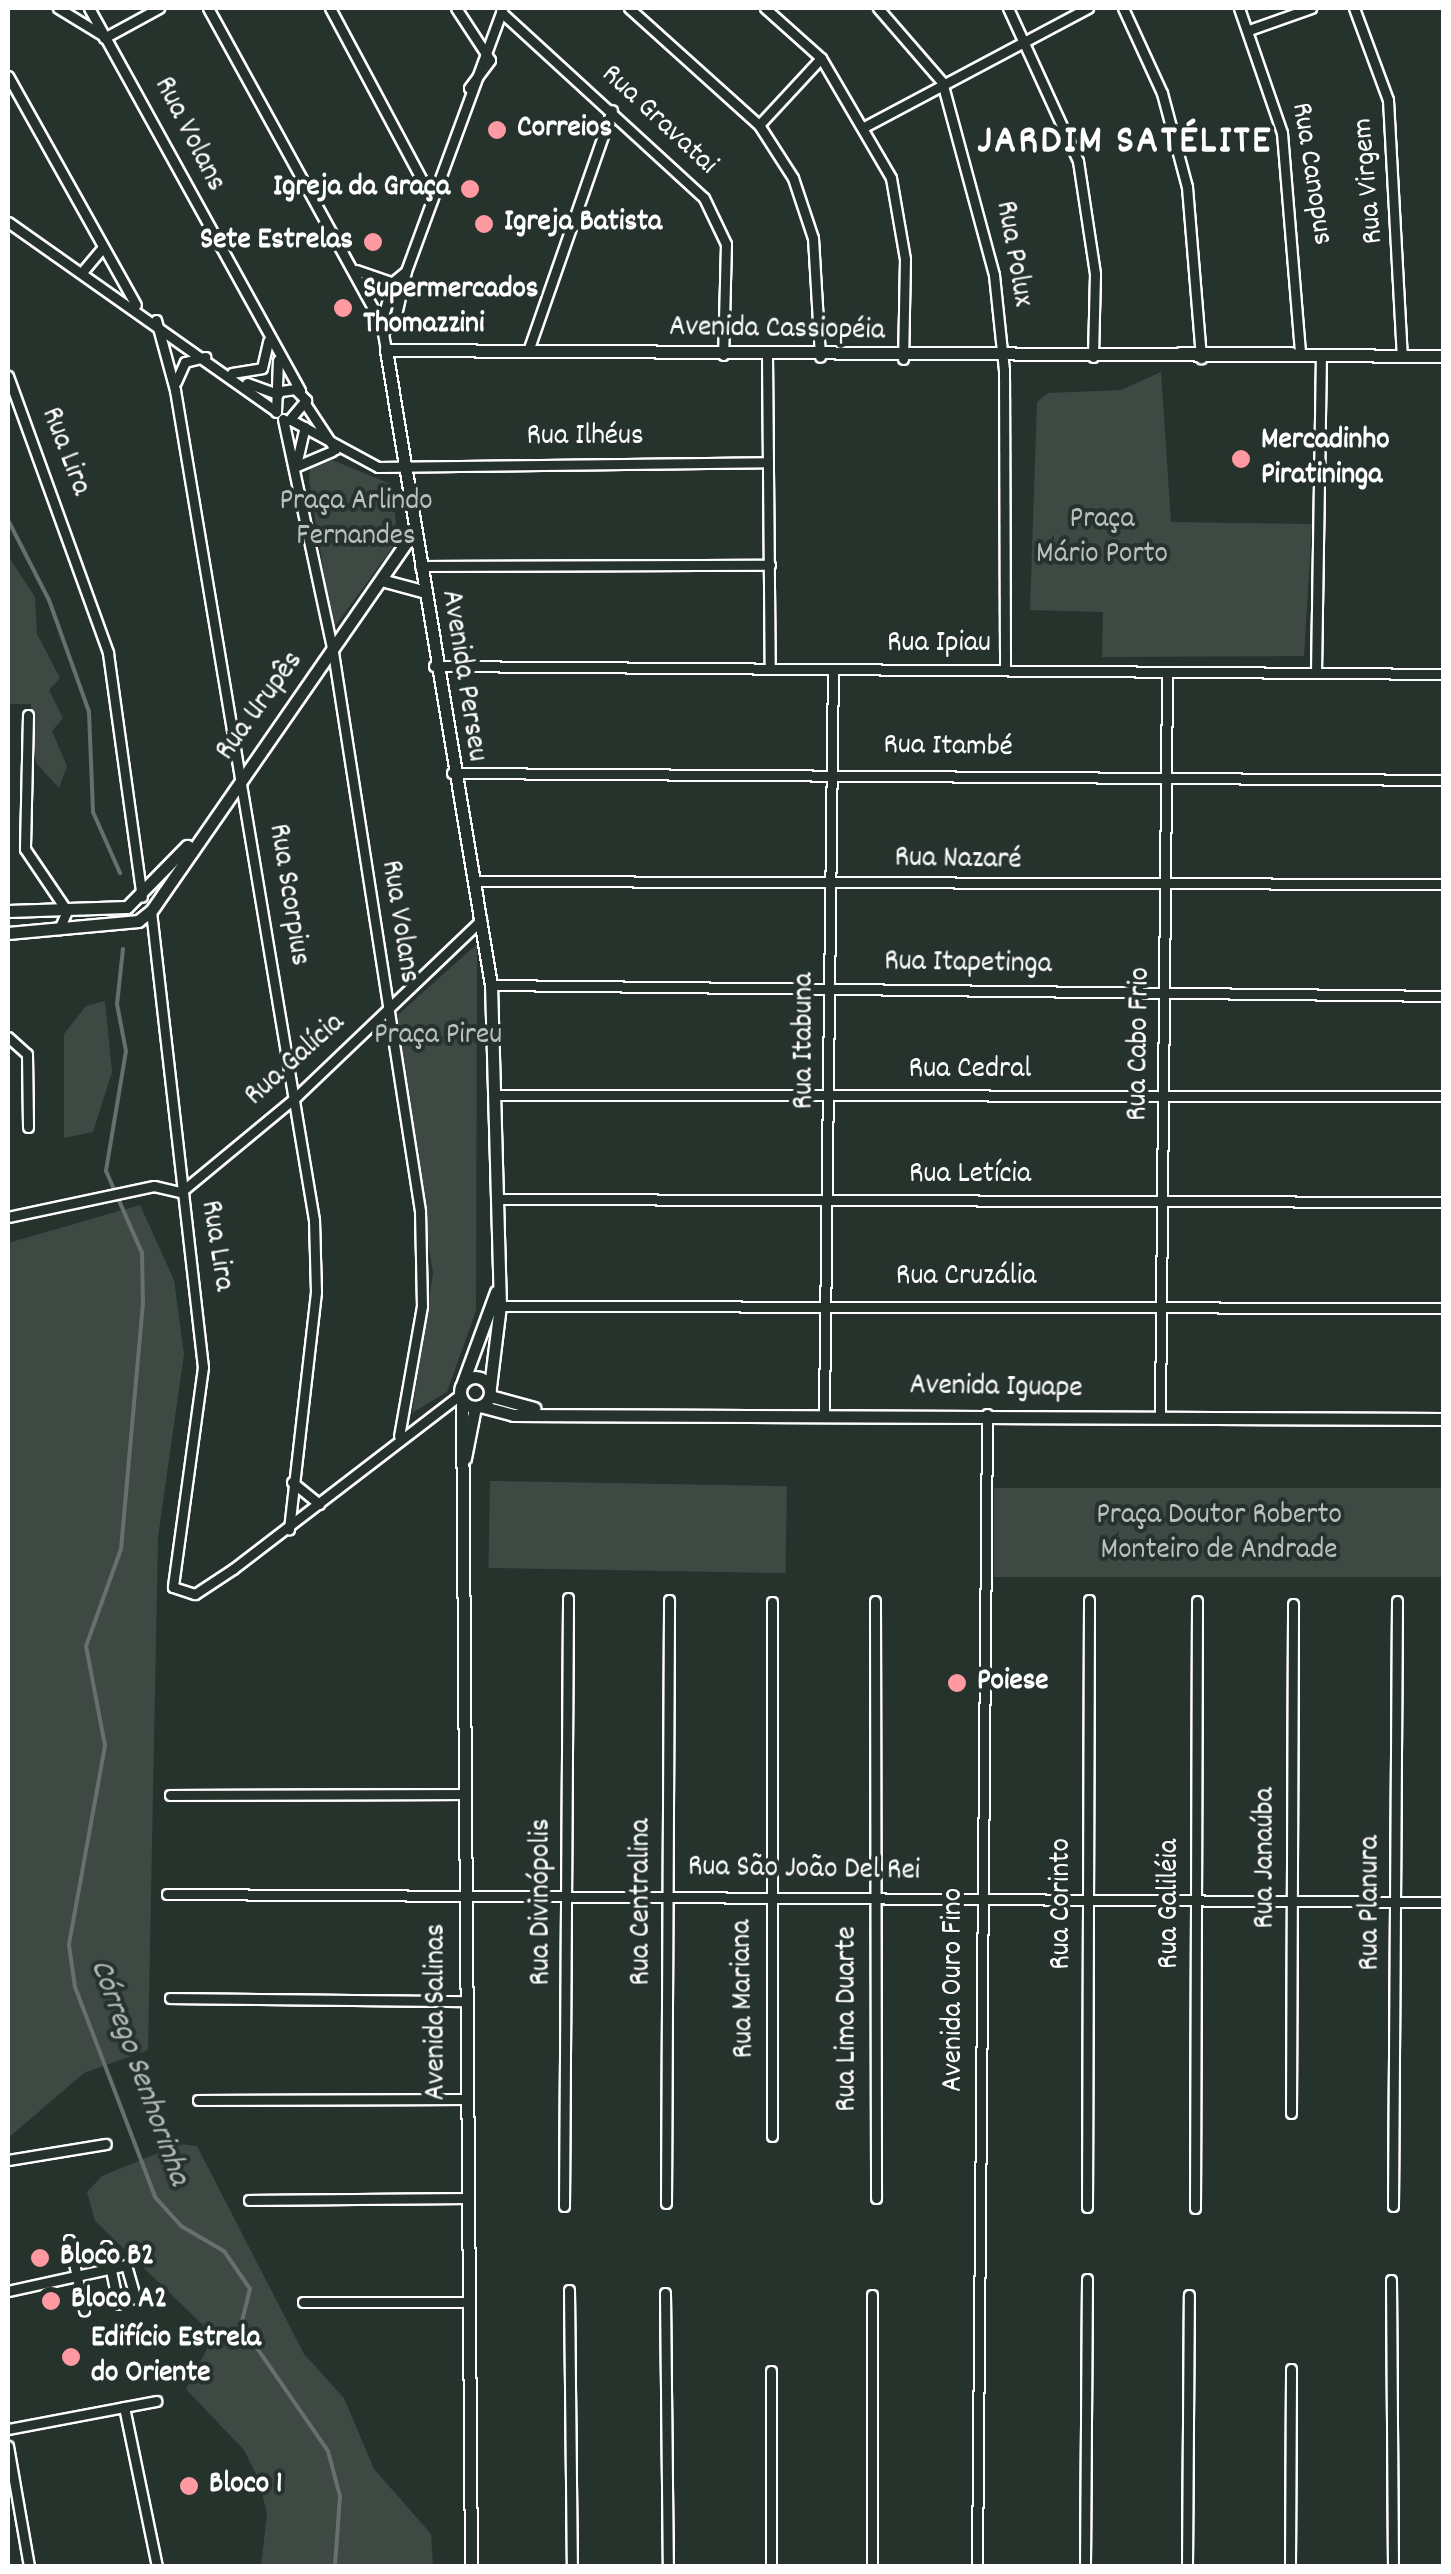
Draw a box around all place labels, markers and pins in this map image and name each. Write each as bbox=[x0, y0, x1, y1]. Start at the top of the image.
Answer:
place label: Correios bbox=[517, 112, 612, 148]
marker: Correios bbox=[486, 119, 508, 141]
place label: Igreja da Graça bbox=[273, 171, 450, 207]
marker: Igreja da Graça bbox=[459, 178, 481, 200]
place label: Igreja Batista bbox=[504, 206, 662, 242]
marker: Igreja Batista bbox=[473, 213, 495, 235]
place label: Sete Estrelas bbox=[200, 224, 353, 260]
marker: Sete Estrelas bbox=[362, 231, 384, 253]
place label: Supermercados Thomazzini bbox=[363, 273, 538, 344]
marker: Supermercados Thomazzini bbox=[332, 297, 354, 319]
place label: Mercadinho Piratininga bbox=[1261, 424, 1390, 494]
marker: Mercadinho Piratininga bbox=[1230, 448, 1252, 470]
place label: Poiese bbox=[977, 1665, 1048, 1701]
marker: Poiese bbox=[946, 1672, 968, 1694]
place label: Bloco B2 bbox=[60, 2240, 154, 2276]
marker: Bloco B2 bbox=[29, 2247, 51, 2269]
place label: Bloco A2 bbox=[71, 2283, 167, 2319]
marker: Bloco A2 bbox=[40, 2290, 62, 2312]
place label: Edifício Estrela do Oriente bbox=[91, 2322, 261, 2392]
marker: Edifício Estrela do Oriente bbox=[60, 2346, 82, 2368]
place label: Bloco 1 bbox=[209, 2468, 283, 2504]
marker: Bloco 1 bbox=[178, 2475, 200, 2497]

